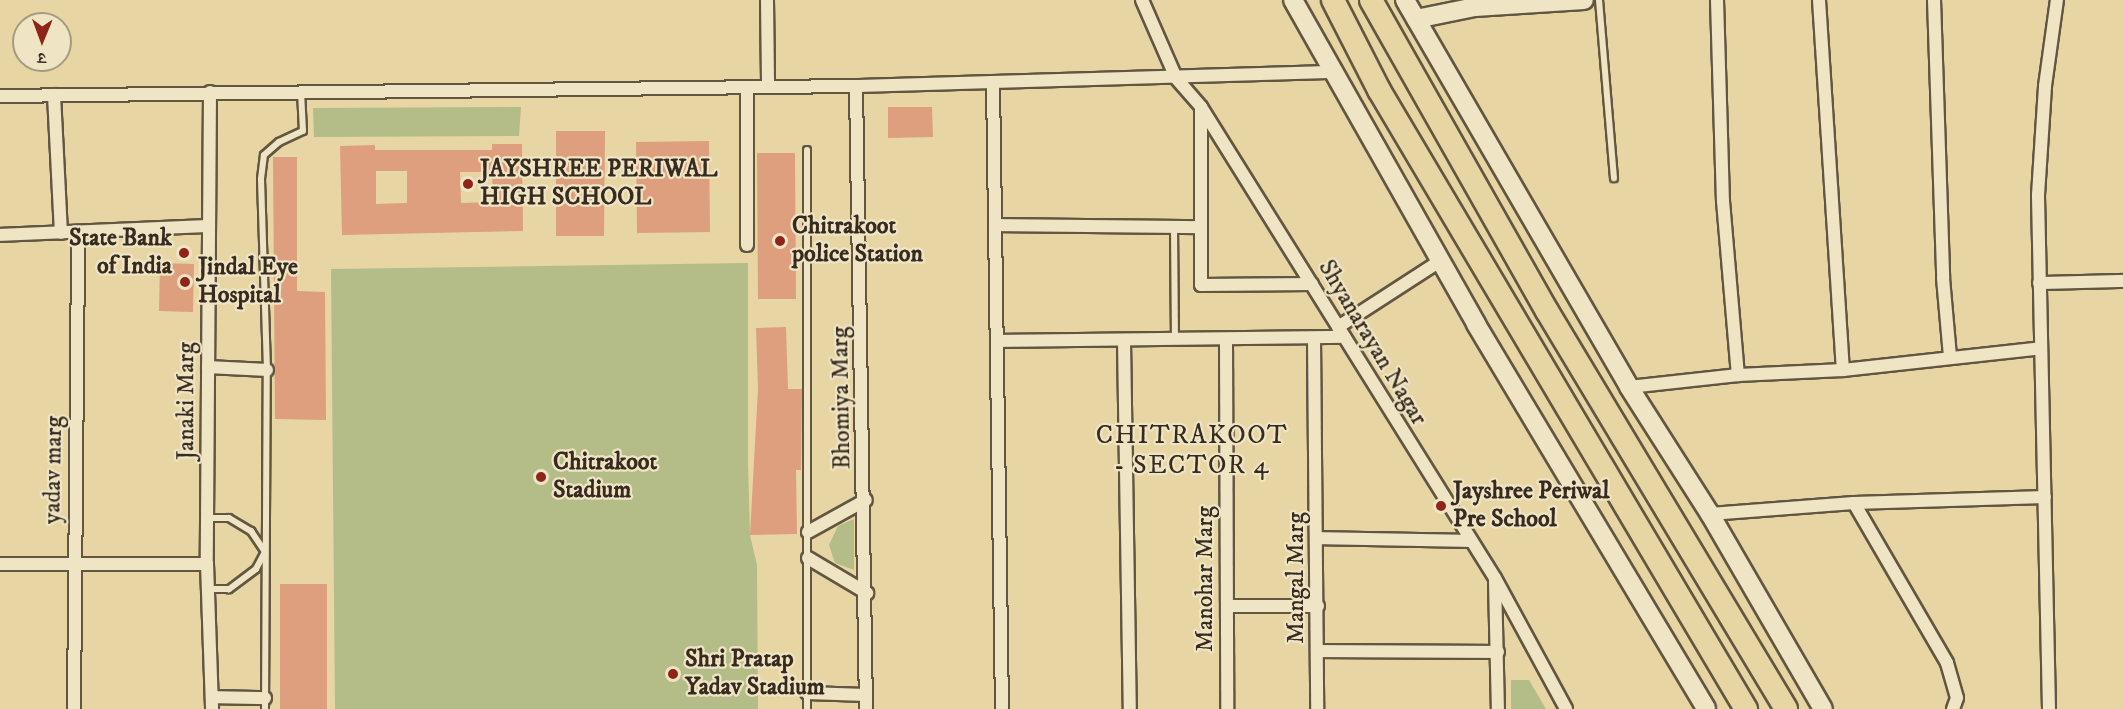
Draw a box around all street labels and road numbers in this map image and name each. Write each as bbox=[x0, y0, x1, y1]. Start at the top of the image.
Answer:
street label: Shyanarayan Nagar bbox=[1311, 255, 1433, 431]
street label: Bhomiya Marg bbox=[826, 326, 858, 470]
street label: Janaki Marg bbox=[173, 342, 201, 460]
street label: yadav marg bbox=[39, 416, 69, 524]
street label: Manohar Marg bbox=[1192, 506, 1220, 652]
street label: Mangal Marg bbox=[1283, 512, 1311, 644]

